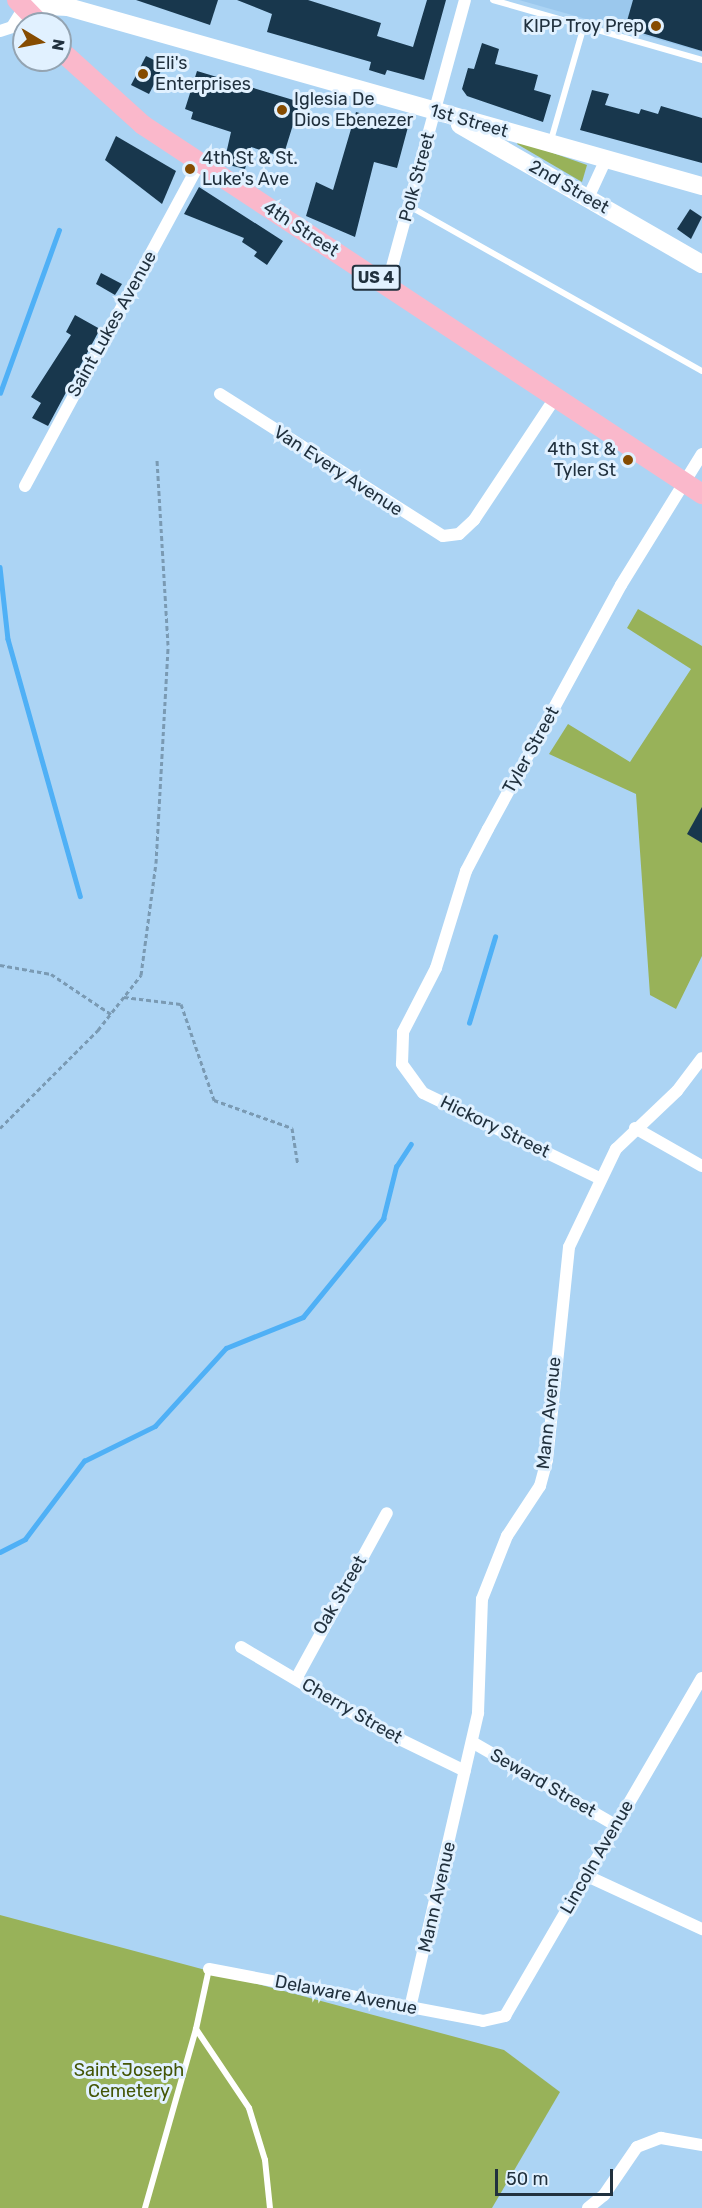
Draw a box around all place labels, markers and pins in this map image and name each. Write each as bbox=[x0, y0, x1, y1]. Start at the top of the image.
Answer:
place label: KIPP Troy Prep bbox=[522, 15, 644, 37]
marker: KIPP Troy Prep bbox=[649, 19, 663, 33]
place label: Eli's Enterprises bbox=[155, 53, 251, 96]
marker: Eli's Enterprises bbox=[136, 67, 150, 81]
place label: Iglesia De Dios Ebenezer bbox=[294, 89, 413, 132]
marker: Iglesia De Dios Ebenezer bbox=[275, 103, 289, 117]
place label: 4th St & St. Luke's Ave bbox=[202, 148, 298, 190]
marker: 4th St & St. Luke's Ave bbox=[183, 162, 197, 176]
place label: 4th St & Tyler St bbox=[547, 439, 616, 482]
marker: 4th St & Tyler St bbox=[621, 453, 635, 467]

